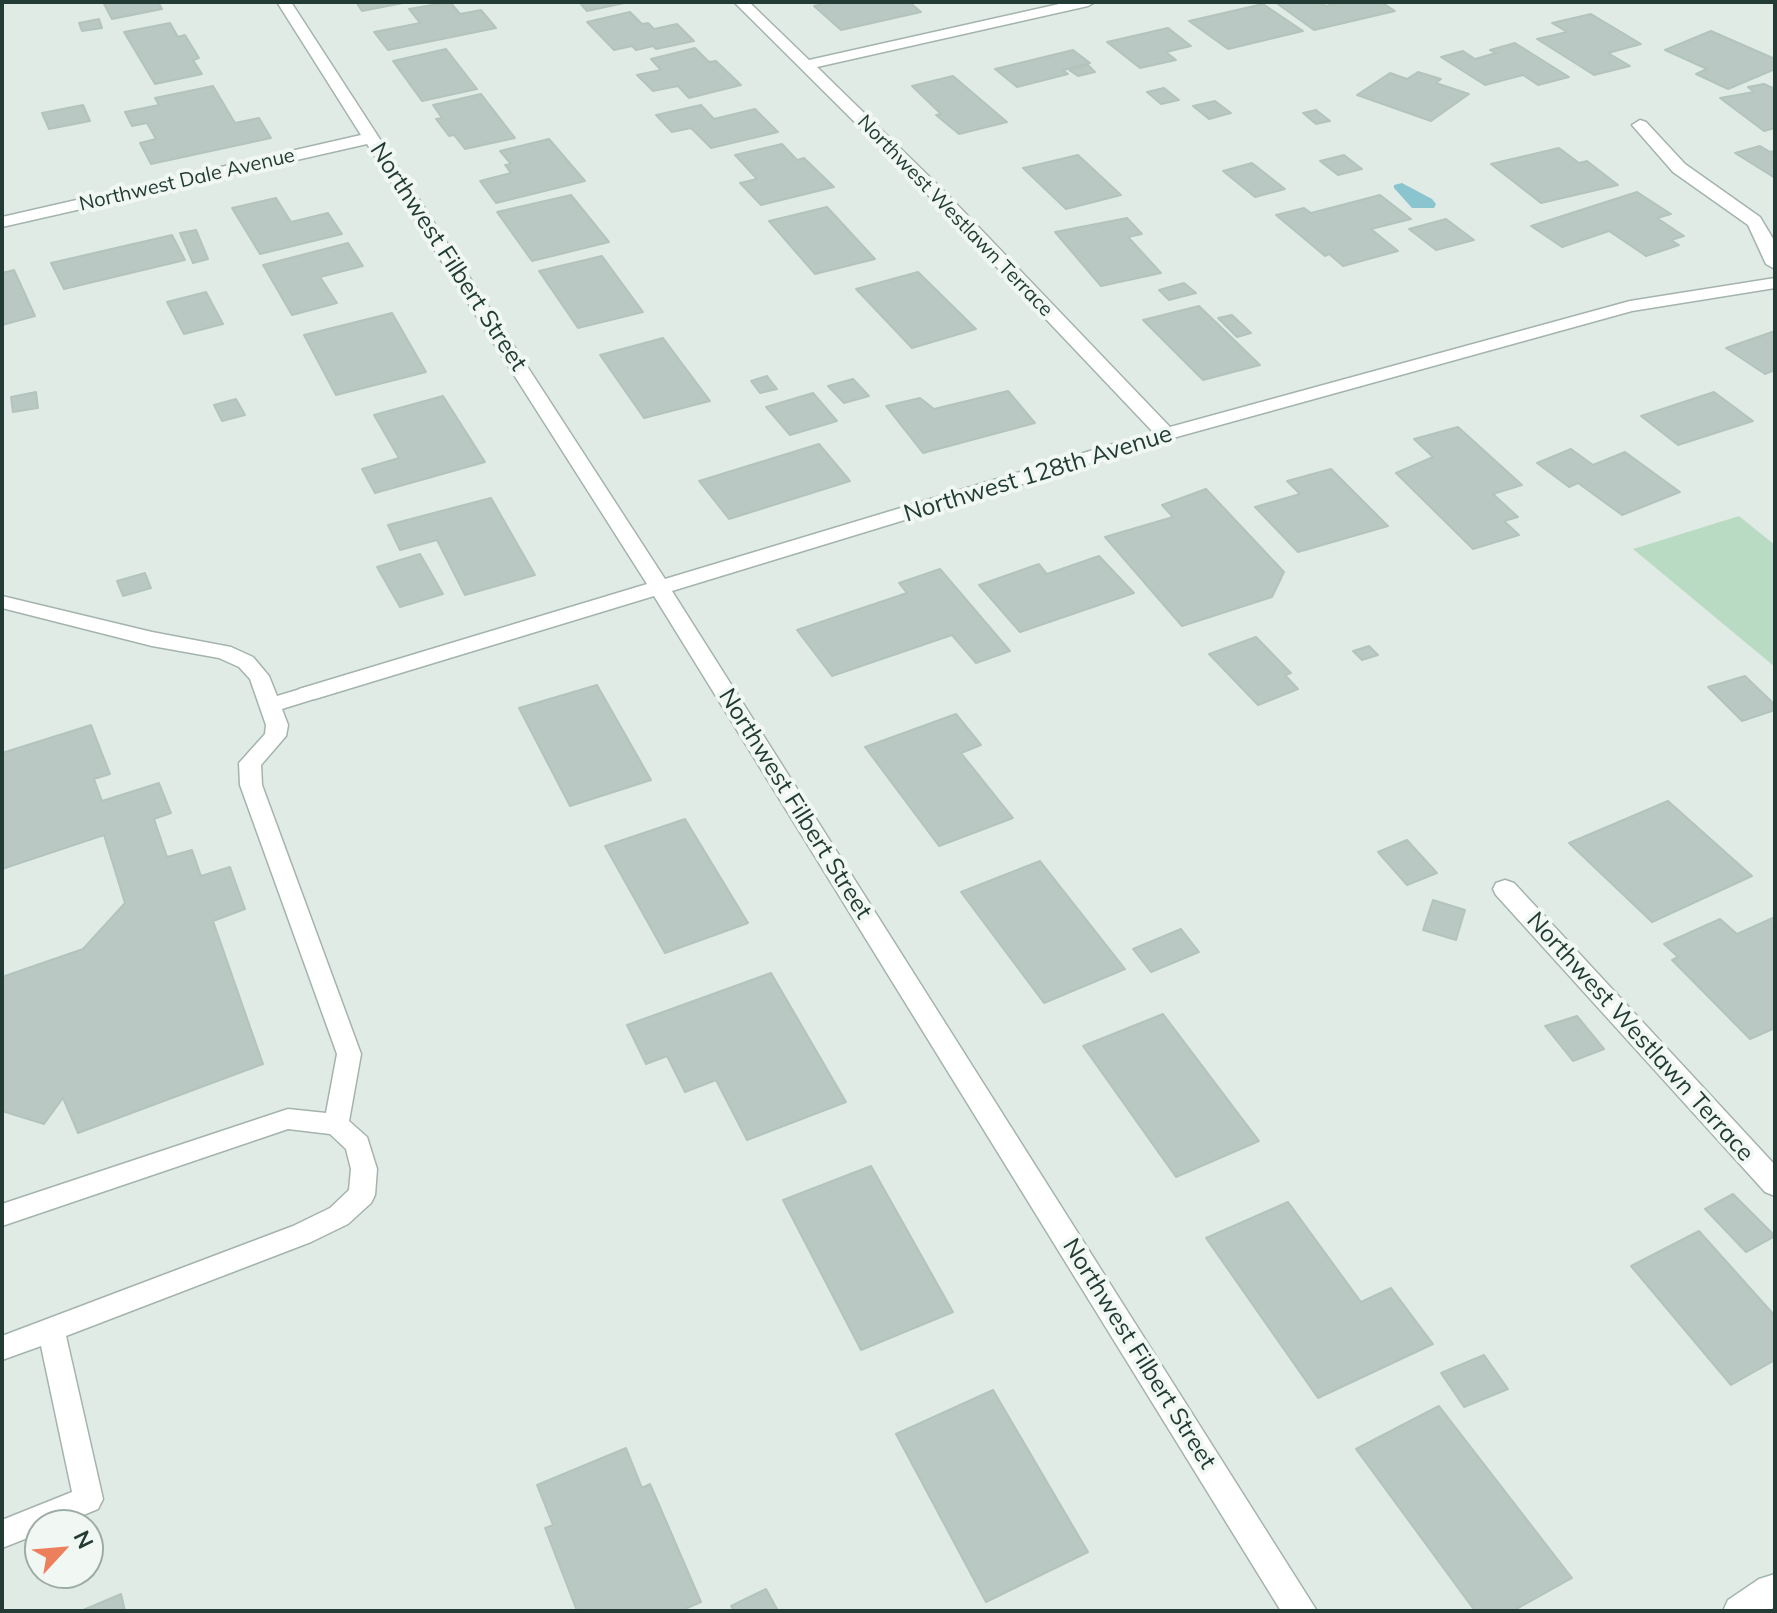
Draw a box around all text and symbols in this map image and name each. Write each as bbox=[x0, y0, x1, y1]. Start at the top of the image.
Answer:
street label: Northwest Westlawn Terrace bbox=[852, 110, 1058, 322]
street label: Northwest Filbert Street bbox=[363, 138, 533, 376]
street label: Northwest Dale Avenue bbox=[77, 144, 297, 216]
street label: Northwest 128th Avenue bbox=[900, 419, 1176, 529]
street label: Northwest Filbert Street bbox=[712, 683, 878, 925]
street label: Northwest Westlawn Terrace bbox=[1520, 906, 1760, 1168]
street label: Northwest Filbert Street bbox=[1056, 1233, 1222, 1475]
north arrow bbox=[24, 1509, 104, 1589]
text: N bbox=[68, 1526, 100, 1553]

